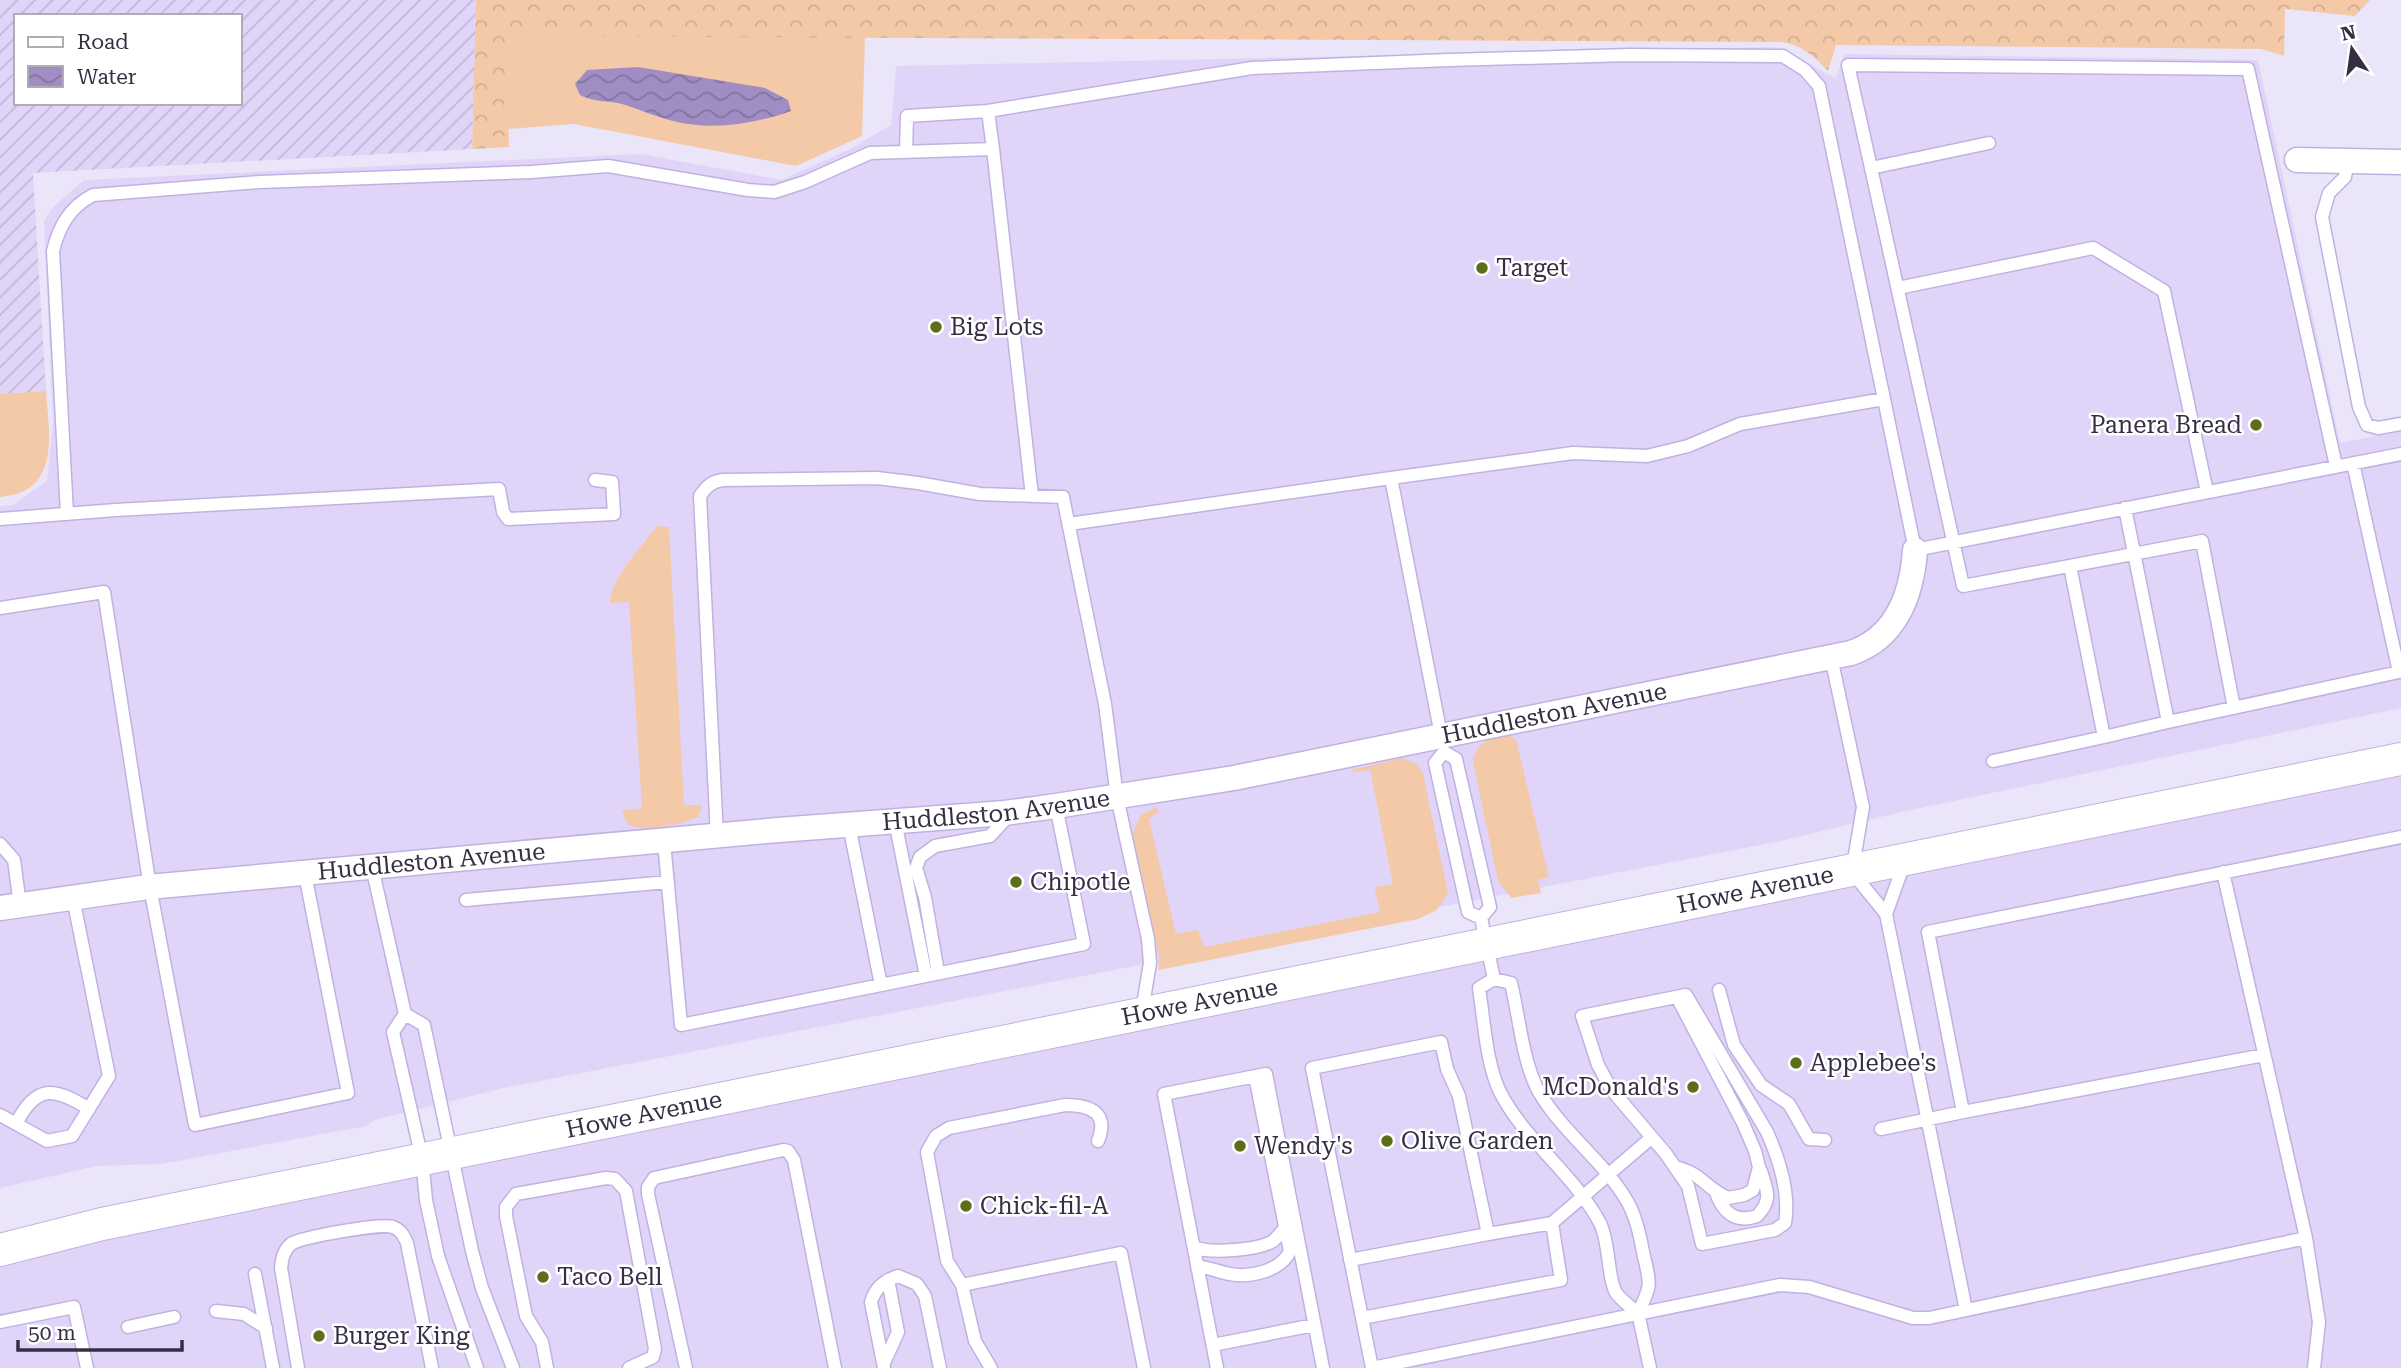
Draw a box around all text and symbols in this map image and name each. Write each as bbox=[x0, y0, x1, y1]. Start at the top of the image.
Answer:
legend bbox=[14, 14, 242, 105]
north arrow bbox=[2317, 14, 2387, 84]
text: N bbox=[2339, 20, 2358, 46]
text: Road bbox=[77, 30, 129, 54]
text: Water bbox=[77, 65, 137, 89]
place label: Target bbox=[1496, 254, 1568, 282]
marker: Target bbox=[1474, 260, 1490, 276]
place label: Big Lots bbox=[950, 313, 1043, 341]
marker: Big Lots bbox=[928, 319, 944, 335]
place label: Panera Bread bbox=[2090, 411, 2242, 439]
marker: Panera Bread bbox=[2248, 417, 2264, 433]
street label: Huddleston Avenue bbox=[1439, 677, 1669, 750]
street label: Huddleston Avenue bbox=[881, 784, 1112, 836]
street label: Huddleston Avenue bbox=[316, 837, 547, 886]
street label: Howe Avenue bbox=[1675, 860, 1836, 919]
place label: Chipotle bbox=[1030, 868, 1130, 896]
marker: Chipotle bbox=[1008, 874, 1024, 890]
street label: Howe Avenue bbox=[1119, 973, 1280, 1031]
place label: Applebee's bbox=[1810, 1049, 1936, 1077]
marker: Applebee's bbox=[1788, 1055, 1804, 1071]
place label: McDonald's bbox=[1542, 1073, 1679, 1101]
marker: McDonald's bbox=[1685, 1079, 1701, 1095]
street label: Howe Avenue bbox=[563, 1085, 724, 1144]
place label: Olive Garden bbox=[1401, 1127, 1554, 1155]
place label: Wendy's bbox=[1254, 1132, 1353, 1160]
marker: Olive Garden bbox=[1379, 1133, 1395, 1149]
marker: Wendy's bbox=[1232, 1138, 1248, 1154]
place label: Chick-fil-A bbox=[980, 1192, 1109, 1220]
marker: Chick-fil-A bbox=[958, 1198, 974, 1214]
place label: Taco Bell bbox=[557, 1263, 662, 1291]
marker: Taco Bell bbox=[535, 1269, 551, 1285]
scale bar bbox=[18, 1308, 182, 1352]
text: 50 m bbox=[28, 1321, 76, 1345]
place label: Burger King bbox=[333, 1322, 470, 1350]
marker: Burger King bbox=[311, 1328, 327, 1344]

